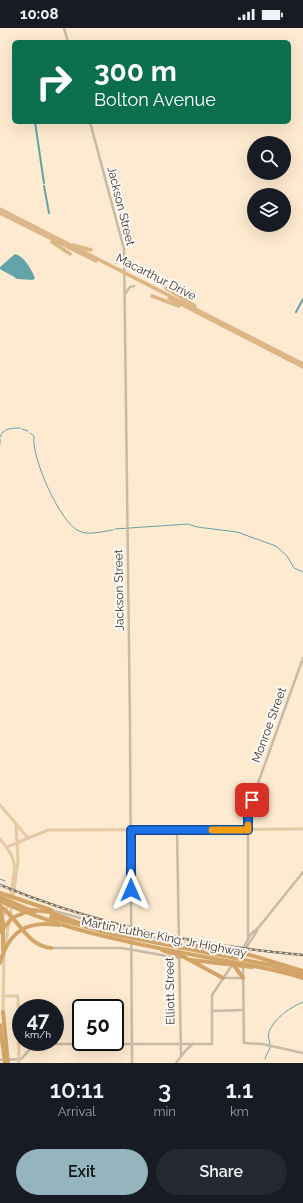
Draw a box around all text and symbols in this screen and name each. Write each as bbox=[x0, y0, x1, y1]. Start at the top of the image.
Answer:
text: 10:08 bbox=[20, 5, 59, 23]
text: 300 m bbox=[94, 55, 177, 88]
icon: right bbox=[28, 56, 80, 108]
text: Bolton Avenue bbox=[94, 89, 216, 110]
map controls bbox=[247, 136, 291, 232]
button: search bbox=[247, 136, 291, 180]
street label: Jackson Street bbox=[104, 165, 138, 247]
button: layers bbox=[247, 188, 291, 232]
street label: Macarthur Drive bbox=[114, 251, 198, 303]
street label: Jackson Street bbox=[111, 549, 127, 631]
street label: Monroe Street bbox=[249, 685, 289, 765]
pin bbox=[235, 783, 269, 817]
icon: arrive bbox=[241, 789, 263, 811]
position arrow bbox=[110, 869, 152, 911]
street label: Martin Luther King, Jr Highway bbox=[80, 914, 248, 960]
street label: Elliott Street bbox=[162, 957, 178, 1025]
speed limit sign: 50 bbox=[72, 999, 124, 1051]
text: 47 bbox=[27, 1008, 49, 1032]
text: km/h bbox=[25, 1029, 51, 1040]
text: 10:11 bbox=[50, 1075, 104, 1104]
text: 3 bbox=[158, 1075, 171, 1104]
text: 1.1 bbox=[226, 1075, 253, 1104]
text: Arrival bbox=[58, 1104, 96, 1119]
text: min bbox=[153, 1104, 176, 1119]
text: km bbox=[230, 1104, 249, 1119]
button: Exit bbox=[16, 1149, 148, 1195]
button: Share bbox=[156, 1149, 287, 1195]

